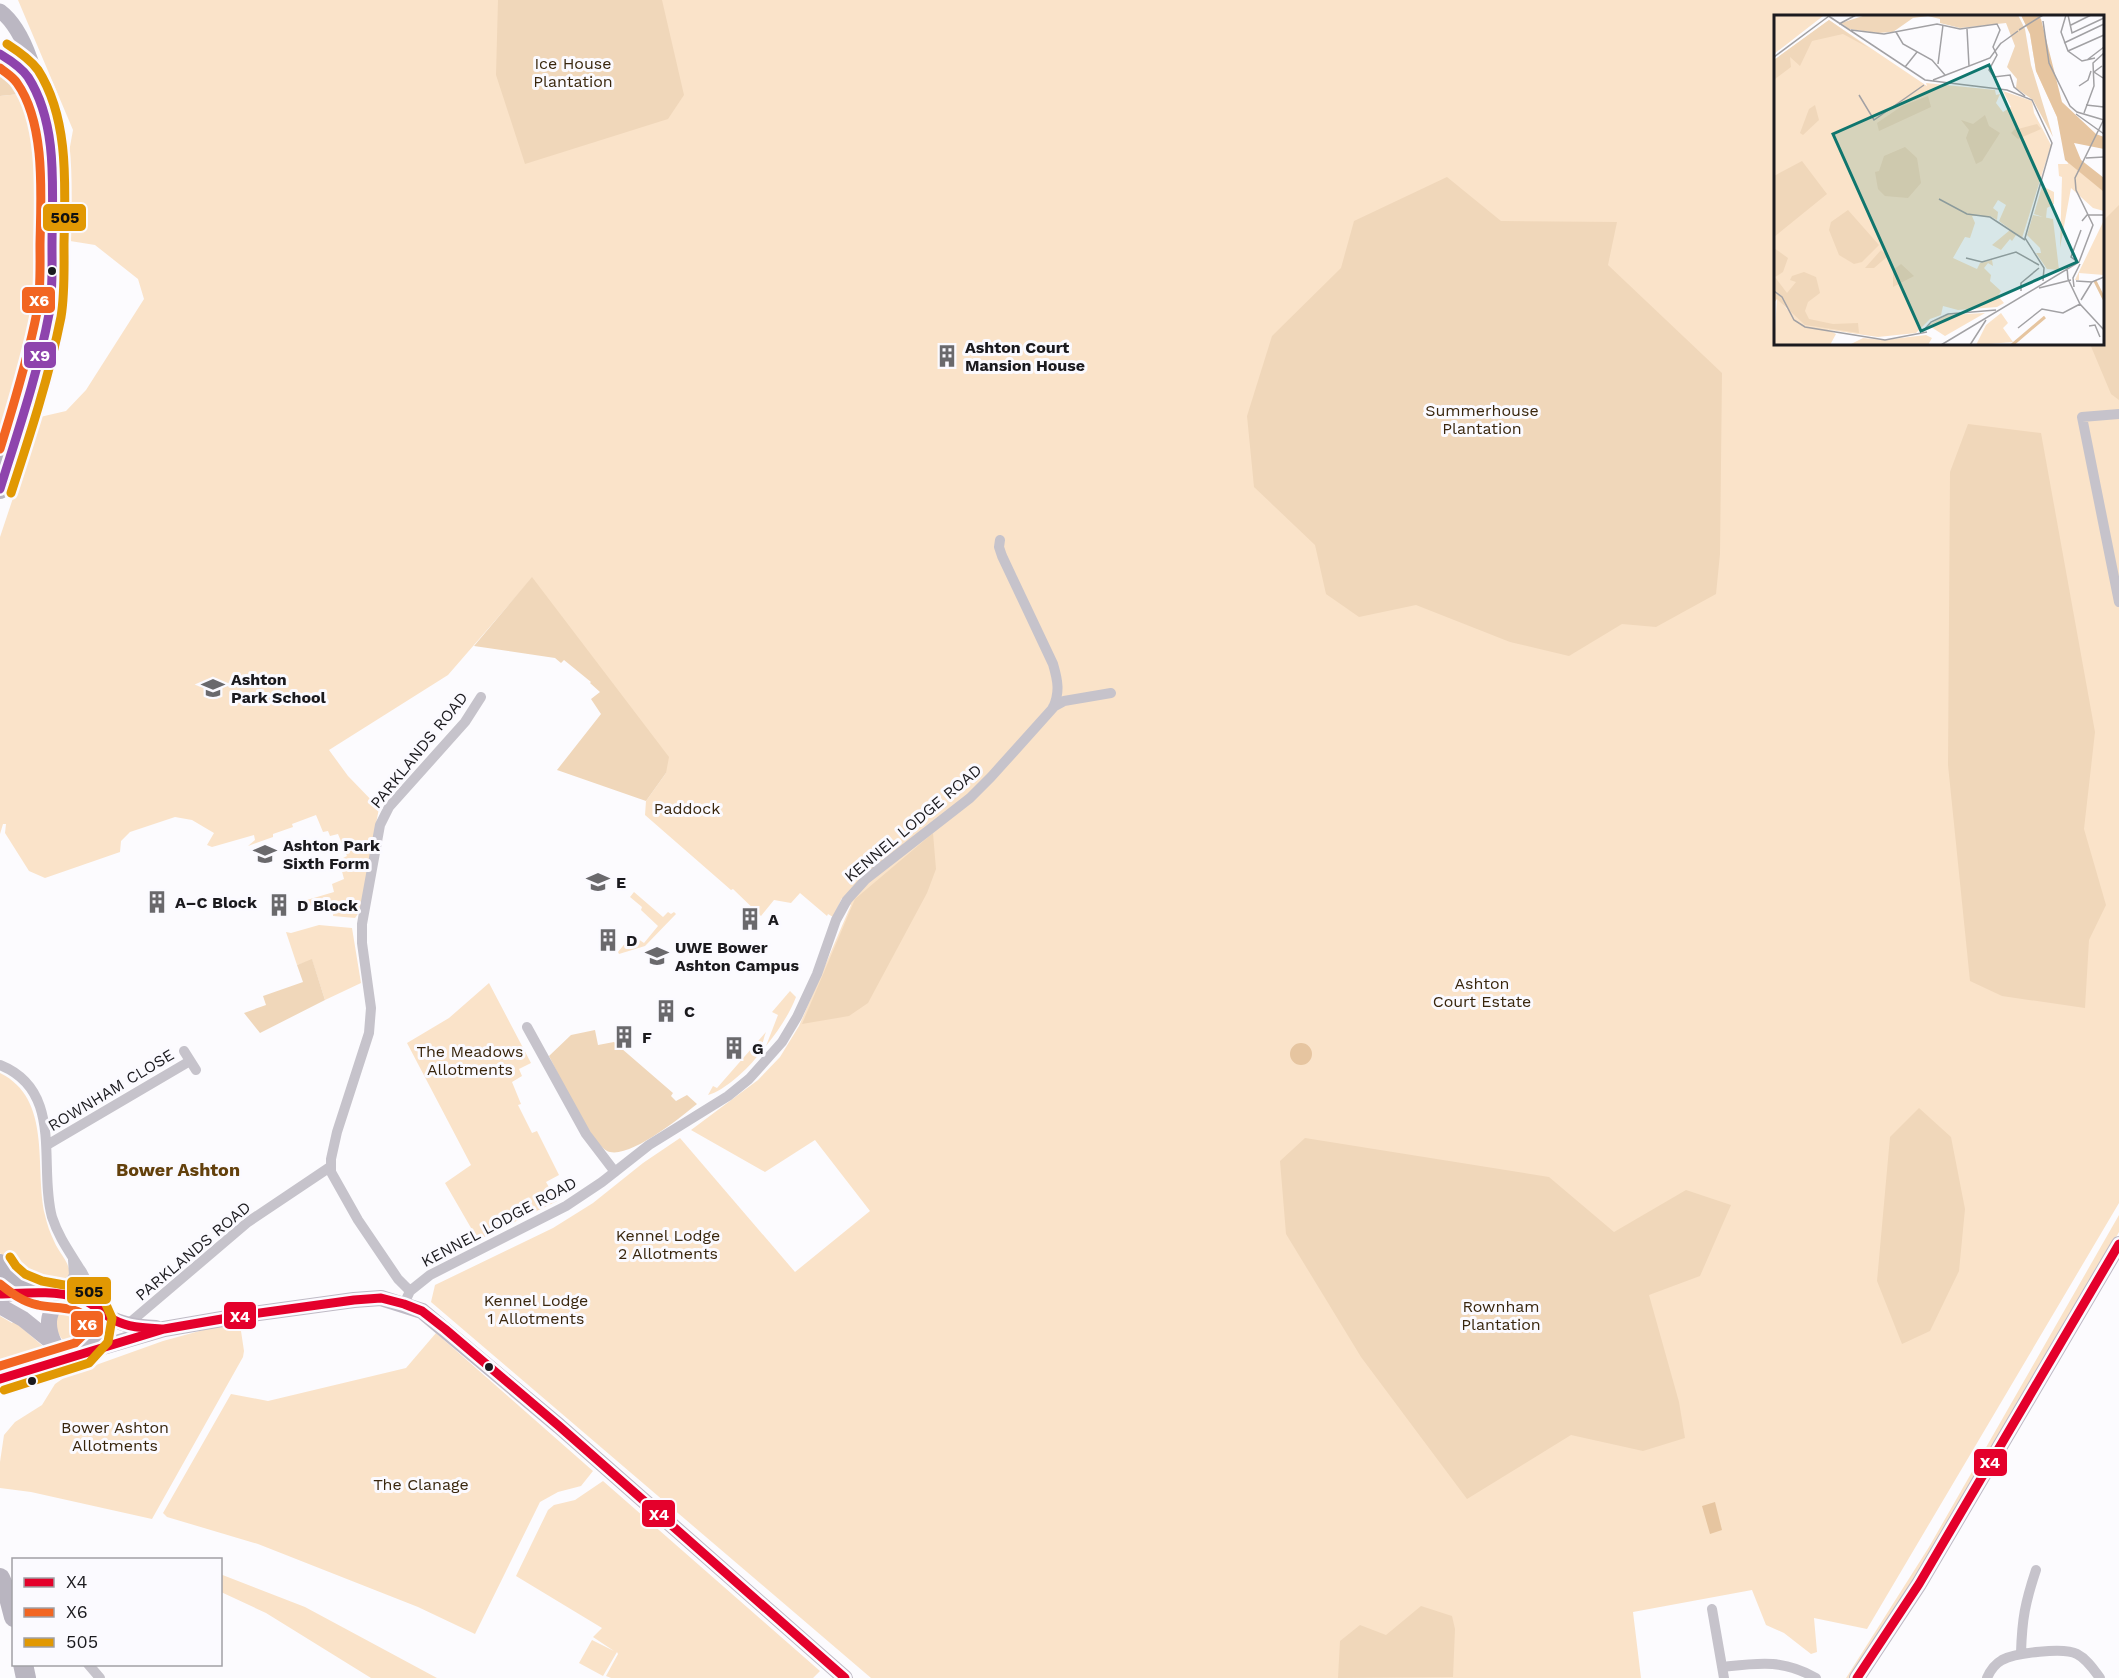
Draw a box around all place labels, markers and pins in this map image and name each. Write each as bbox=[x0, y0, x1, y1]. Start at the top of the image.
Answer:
unlabelled marker bbox=[46, 265, 58, 277]
place label: Ashton Court Mansion House bbox=[965, 338, 1085, 375]
building icon: Ashton Court Mansion House bbox=[934, 343, 960, 369]
place label: Ashton Park School bbox=[231, 670, 327, 707]
school or university icon: Ashton Park School bbox=[200, 675, 226, 701]
place label: Ashton Park Sixth Form bbox=[283, 836, 380, 873]
school or university icon: Ashton Park Sixth Form bbox=[252, 841, 278, 867]
school or university icon: E bbox=[585, 869, 611, 895]
place label: E bbox=[616, 873, 626, 892]
building icon: A–C Block bbox=[144, 889, 170, 915]
building icon: D Block bbox=[266, 892, 292, 918]
place label: A–C Block bbox=[175, 893, 257, 912]
place label: D Block bbox=[297, 896, 358, 915]
building icon: A bbox=[737, 906, 763, 932]
place label: A bbox=[768, 910, 779, 929]
building icon: D bbox=[595, 927, 621, 953]
place label: D bbox=[626, 931, 638, 950]
place label: UWE Bower Ashton Campus bbox=[675, 938, 799, 975]
school or university icon: UWE Bower Ashton Campus bbox=[644, 943, 670, 969]
building icon: C bbox=[653, 998, 679, 1024]
place label: C bbox=[684, 1002, 695, 1021]
building icon: F bbox=[611, 1024, 637, 1050]
place label: F bbox=[642, 1028, 652, 1047]
building icon: G bbox=[721, 1035, 747, 1061]
place label: G bbox=[752, 1039, 764, 1058]
unlabelled marker bbox=[483, 1361, 495, 1373]
unlabelled marker bbox=[26, 1375, 38, 1387]

